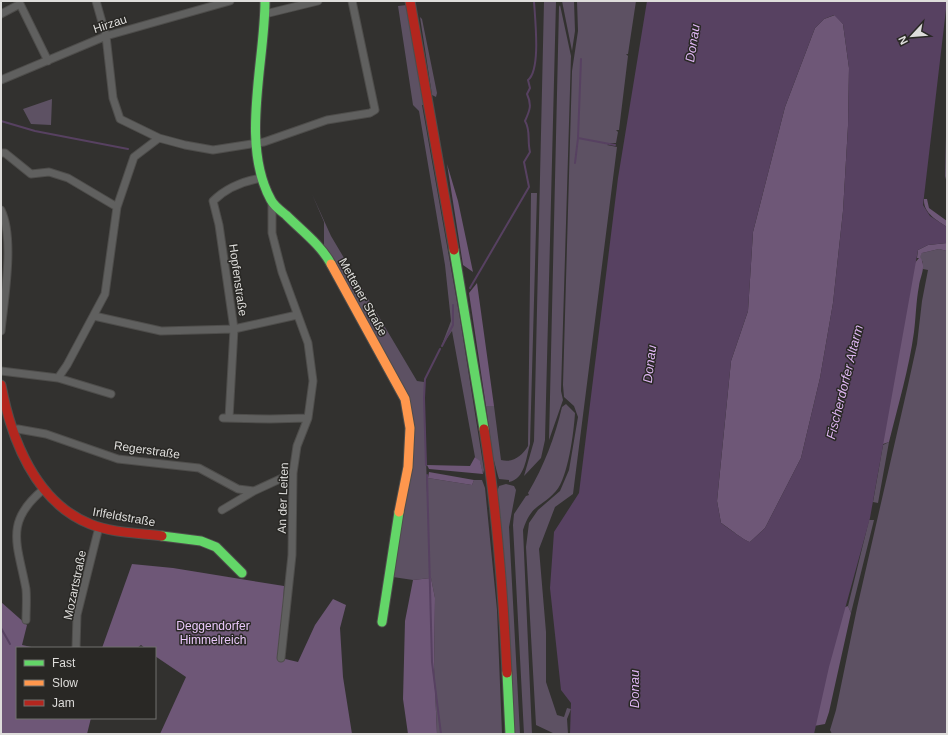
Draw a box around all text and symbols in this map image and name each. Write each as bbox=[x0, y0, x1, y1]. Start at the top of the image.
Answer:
street label: Hirzau bbox=[91, 12, 129, 36]
north arrow bbox=[892, 16, 932, 56]
water label: Donau bbox=[682, 23, 703, 63]
text: N bbox=[896, 34, 910, 47]
street label: Hopfenstraße bbox=[226, 243, 250, 317]
street label: Mettener Straße bbox=[336, 256, 390, 339]
water label: Fischerdorfer Altarm bbox=[823, 323, 866, 441]
water label: Donau bbox=[640, 344, 659, 384]
street label: Regerstraße bbox=[113, 438, 181, 462]
street label: An der Leiten bbox=[275, 462, 291, 534]
street label: Irlfeldstraße bbox=[92, 505, 157, 529]
street label: Mozartstraße bbox=[61, 549, 89, 621]
park label: Deggendorfer Himmelreich bbox=[176, 619, 250, 647]
legend bbox=[16, 647, 156, 719]
text: Fast bbox=[52, 656, 76, 670]
water label: Donau bbox=[627, 670, 642, 708]
text: Slow bbox=[52, 676, 78, 690]
text: Jam bbox=[52, 696, 75, 710]

